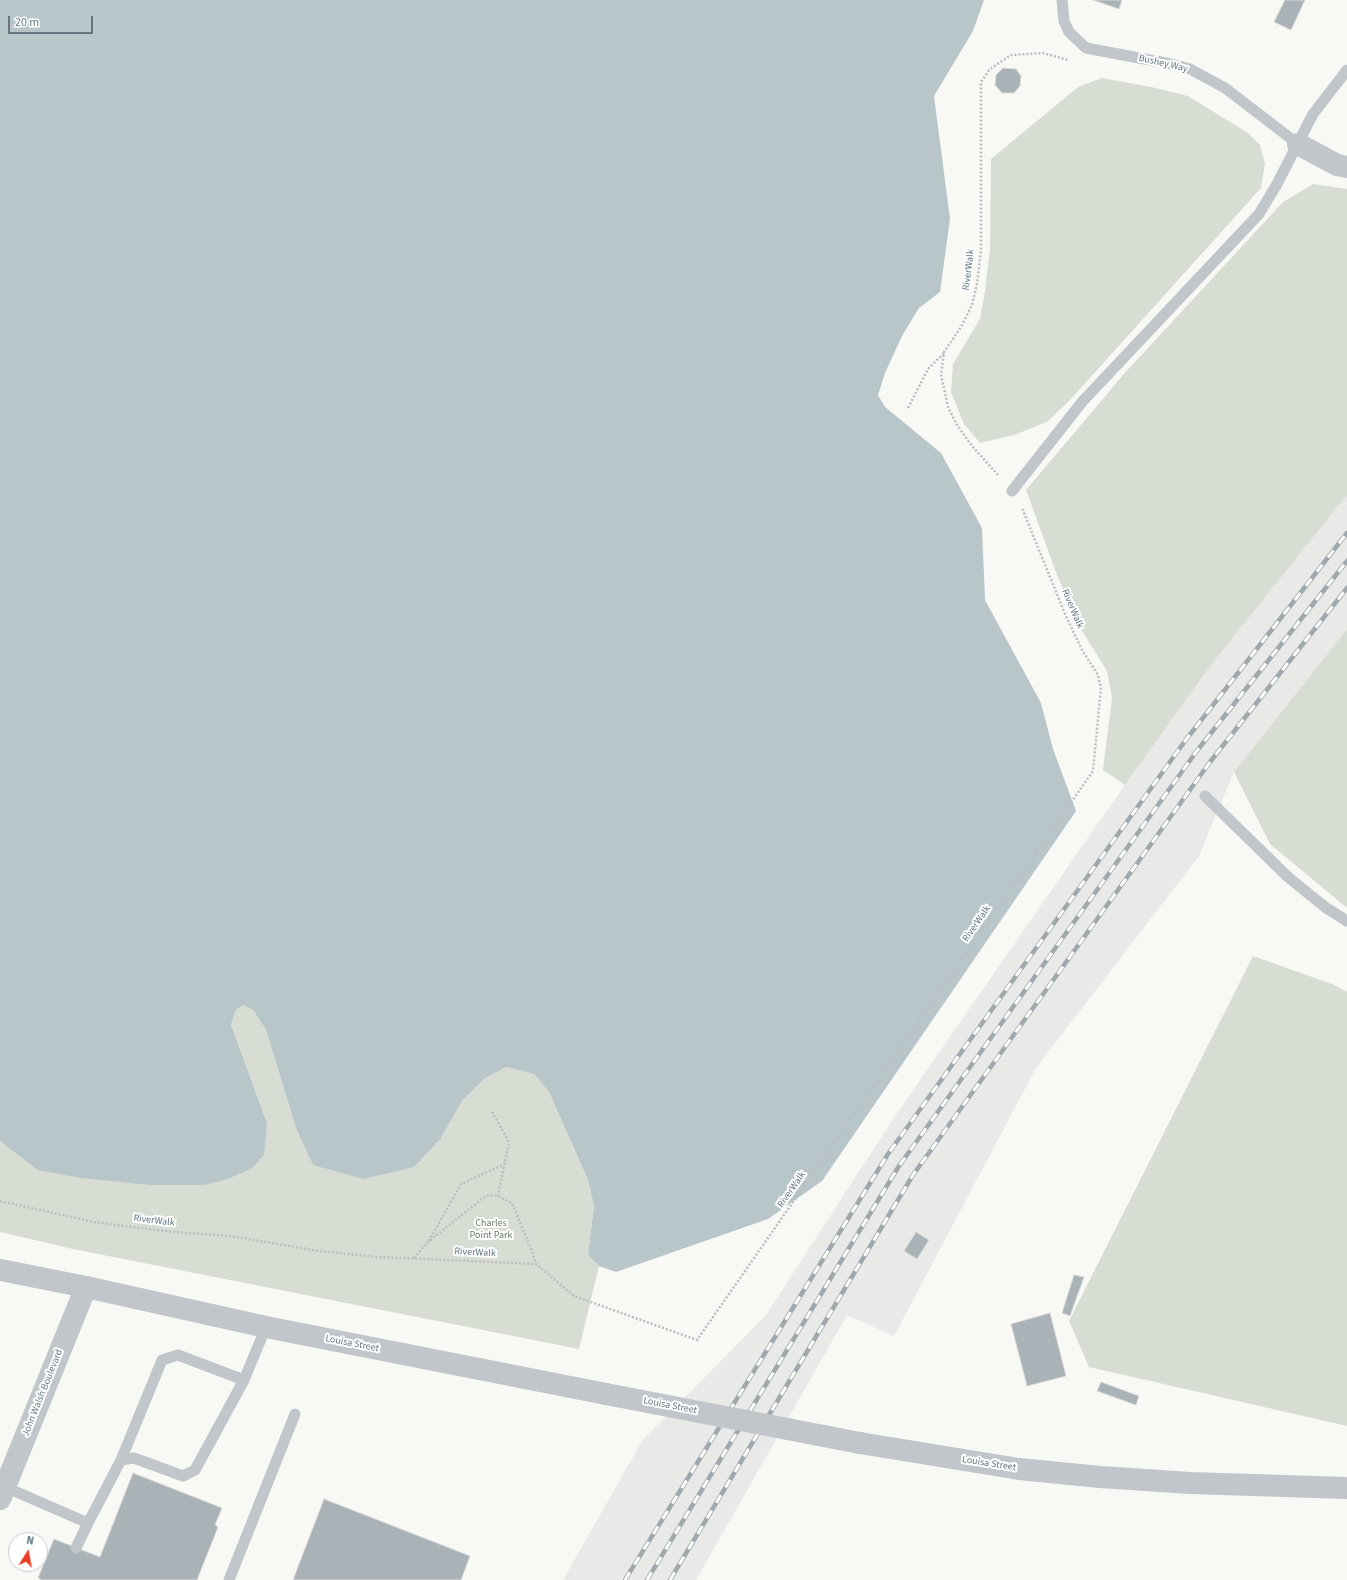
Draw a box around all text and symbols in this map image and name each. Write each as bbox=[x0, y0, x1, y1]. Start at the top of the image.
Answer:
scale bar bbox=[10, 8, 95, 34]
text: 20 m bbox=[15, 14, 39, 31]
street label: Bushey Way bbox=[1137, 53, 1189, 75]
street label: RiverWalk bbox=[961, 249, 977, 291]
street label: RiverWalk bbox=[1058, 588, 1086, 630]
street label: RiverWalk bbox=[960, 904, 994, 944]
street label: RiverWalk bbox=[775, 1170, 809, 1210]
street label: RiverWalk bbox=[133, 1213, 175, 1229]
park label: Charles Point Park bbox=[470, 1218, 512, 1242]
street label: RiverWalk bbox=[454, 1246, 496, 1260]
street label: Louisa Street bbox=[324, 1333, 380, 1355]
street label: John Walsh Boulevard bbox=[20, 1348, 66, 1438]
street label: Louisa Street bbox=[642, 1395, 698, 1417]
street label: Louisa Street bbox=[961, 1454, 1017, 1474]
north arrow bbox=[8, 1532, 48, 1572]
text: N bbox=[25, 1533, 35, 1549]

